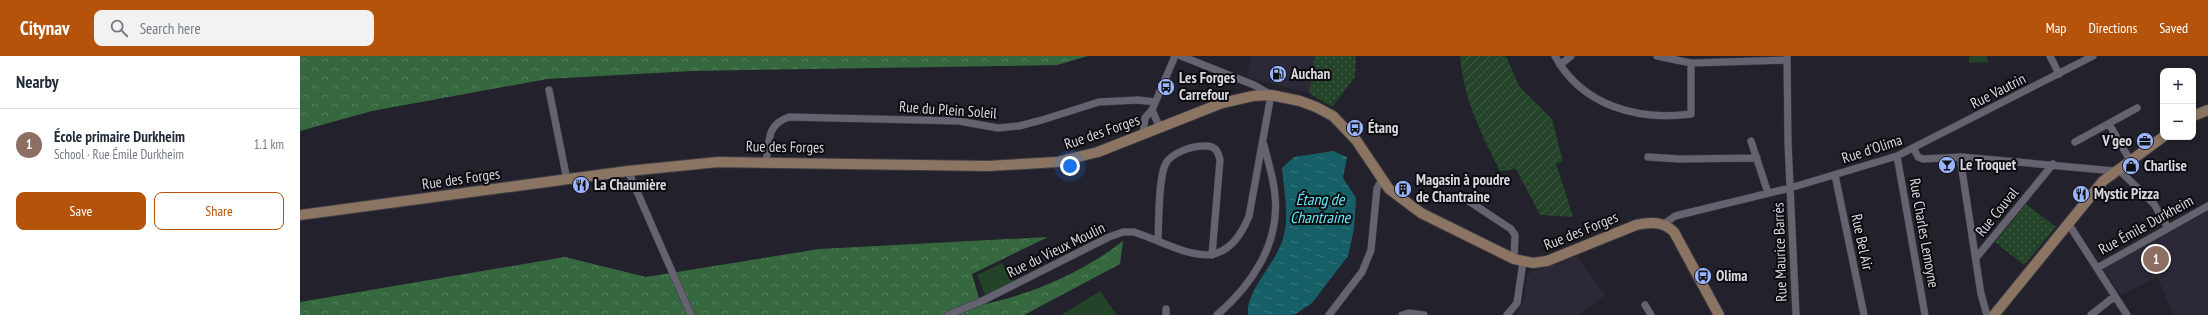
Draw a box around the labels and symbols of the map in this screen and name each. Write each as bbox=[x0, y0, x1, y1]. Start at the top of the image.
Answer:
fuel station icon: Auchan bbox=[1268, 64, 1288, 84]
place label: Auchan bbox=[1290, 64, 1330, 83]
place label: Les Forges Carrefour bbox=[1179, 68, 1235, 104]
street label: Rue Vautrin bbox=[1967, 69, 2029, 113]
bus stop icon: Les Forges Carrefour bbox=[1156, 77, 1176, 97]
street label: Rue du Plein Soleil bbox=[898, 97, 998, 122]
street label: Rue des Forges bbox=[1062, 110, 1142, 153]
bus stop icon: Étang bbox=[1345, 118, 1365, 138]
place label: Étang bbox=[1368, 118, 1399, 137]
street label: Rue d'Olima bbox=[1839, 130, 1905, 167]
place label: V'geo bbox=[2101, 131, 2132, 150]
office icon: V'geo bbox=[2135, 131, 2155, 151]
street label: Rue des Forges bbox=[746, 136, 824, 157]
bar icon: Le Troquet bbox=[1937, 155, 1957, 175]
place label: Le Troquet bbox=[1960, 155, 2017, 174]
your location bbox=[1060, 156, 1080, 176]
shop icon: Charlise bbox=[2121, 156, 2141, 176]
place label: Charlise bbox=[2144, 156, 2187, 175]
street label: Rue des Forges bbox=[421, 164, 501, 193]
place label: Magasin à poudre de Chantraine bbox=[1416, 170, 1510, 206]
restaurant icon: La Chaumière bbox=[571, 175, 591, 195]
place label: La Chaumière bbox=[594, 175, 666, 194]
street label: Rue Charles Lemoyne bbox=[1906, 177, 1943, 289]
building icon: Magasin à poudre de Chantraine bbox=[1393, 179, 1413, 199]
street label: Rue Couval bbox=[1971, 183, 2023, 240]
restaurant icon: Mystic Pizza bbox=[2071, 184, 2091, 204]
place label: Mystic Pizza bbox=[2094, 184, 2159, 203]
water label: Étang de Chantraine bbox=[1290, 189, 1351, 227]
street label: Rue Émile Durkheim bbox=[2095, 191, 2197, 258]
street label: Rue Maurice Barrès bbox=[1768, 202, 1791, 302]
street label: Rue des Forges bbox=[1541, 207, 1621, 254]
street label: Rue Bel Air bbox=[1847, 212, 1878, 273]
street label: Rue du Vieux Moulin bbox=[1004, 218, 1108, 281]
pin: 1 bbox=[2143, 244, 2169, 274]
bus stop icon: Olima bbox=[1693, 266, 1713, 286]
place label: Olima bbox=[1716, 266, 1747, 285]

